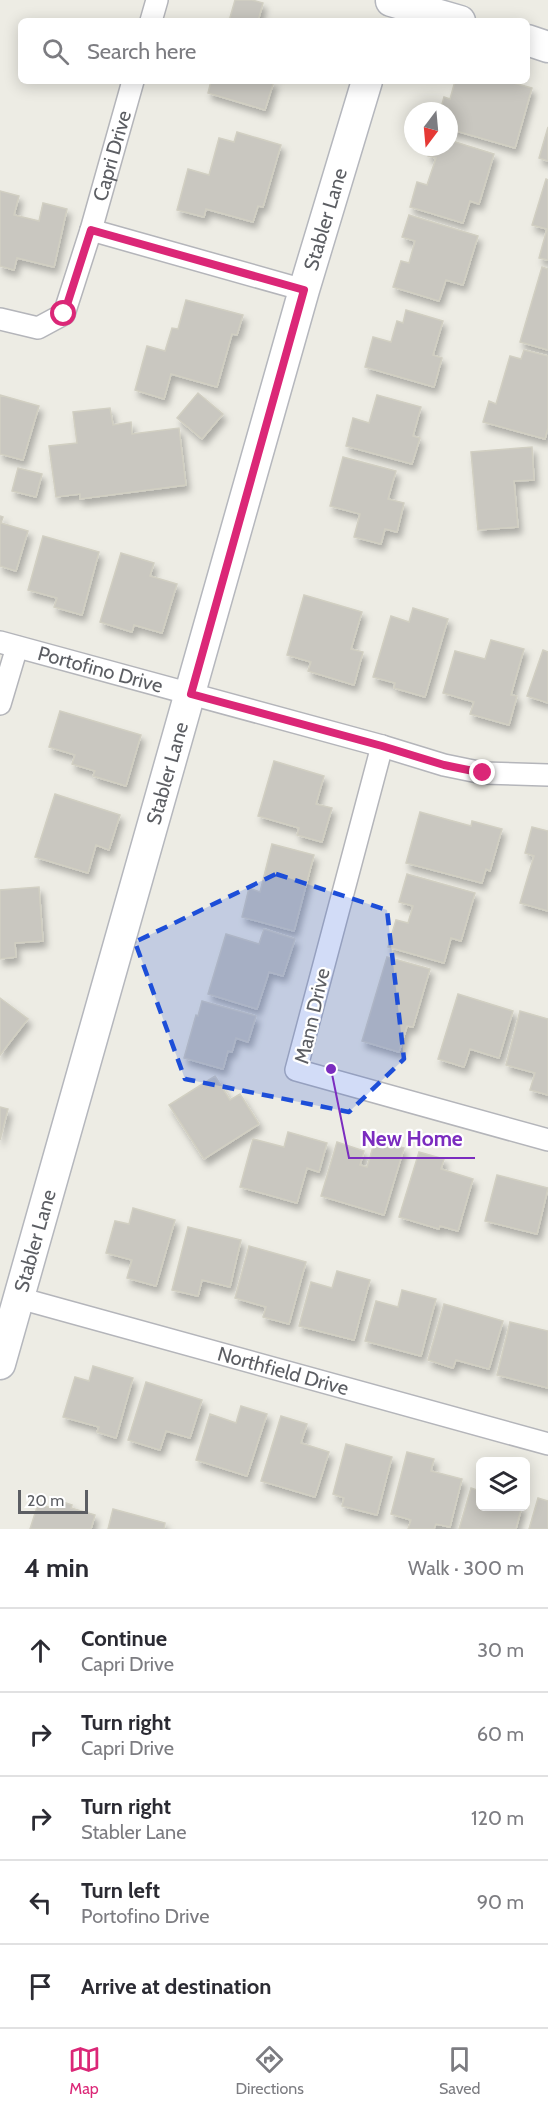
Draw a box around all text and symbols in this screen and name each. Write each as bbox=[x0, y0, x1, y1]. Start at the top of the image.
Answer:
search box bbox=[18, 18, 530, 84]
icon: search bbox=[39, 35, 72, 68]
text: Search here bbox=[87, 38, 196, 65]
north arrow bbox=[404, 102, 458, 156]
street label: Capri Drive bbox=[88, 108, 136, 204]
street label: Stabler Lane bbox=[299, 165, 352, 273]
route start bbox=[50, 300, 76, 326]
street label: Portofino Drive bbox=[35, 641, 166, 698]
street label: Stabler Lane bbox=[141, 719, 193, 827]
route end bbox=[469, 759, 495, 785]
street label: Mann Drive bbox=[289, 966, 335, 1066]
callout: New Home bbox=[349, 1119, 475, 1158]
text: New Home bbox=[361, 1126, 463, 1151]
street label: Stabler Lane bbox=[9, 1187, 61, 1295]
street label: Northfield Drive bbox=[215, 1341, 351, 1400]
map controls bbox=[476, 1457, 530, 1511]
button: layers bbox=[476, 1457, 530, 1511]
scale bar bbox=[18, 1487, 88, 1514]
text: 20 m bbox=[27, 1491, 64, 1510]
text: 4 min bbox=[24, 1552, 89, 1584]
text: Walk · 300 m bbox=[408, 1556, 524, 1580]
text: Continue bbox=[81, 1625, 167, 1652]
icon: ahead bbox=[24, 1634, 57, 1667]
text: 30 m bbox=[477, 1638, 524, 1662]
text: Capri Drive bbox=[81, 1652, 174, 1676]
text: Turn right bbox=[81, 1709, 171, 1736]
icon: right bbox=[24, 1718, 57, 1751]
text: 60 m bbox=[477, 1722, 524, 1746]
text: Capri Drive bbox=[81, 1736, 174, 1760]
text: Turn right bbox=[81, 1793, 171, 1820]
icon: right bbox=[24, 1802, 57, 1835]
text: 120 m bbox=[471, 1806, 524, 1830]
text: Stabler Lane bbox=[81, 1820, 187, 1844]
text: Turn left bbox=[81, 1877, 160, 1904]
icon: left bbox=[24, 1886, 57, 1919]
text: 90 m bbox=[477, 1890, 524, 1914]
text: Portofino Drive bbox=[81, 1904, 209, 1928]
icon: arrive bbox=[24, 1970, 57, 2003]
text: Arrive at destination bbox=[81, 1973, 271, 2000]
tab: Map bbox=[68, 2043, 101, 2098]
tab: Directions bbox=[236, 2043, 304, 2098]
tab: Saved bbox=[439, 2043, 480, 2098]

